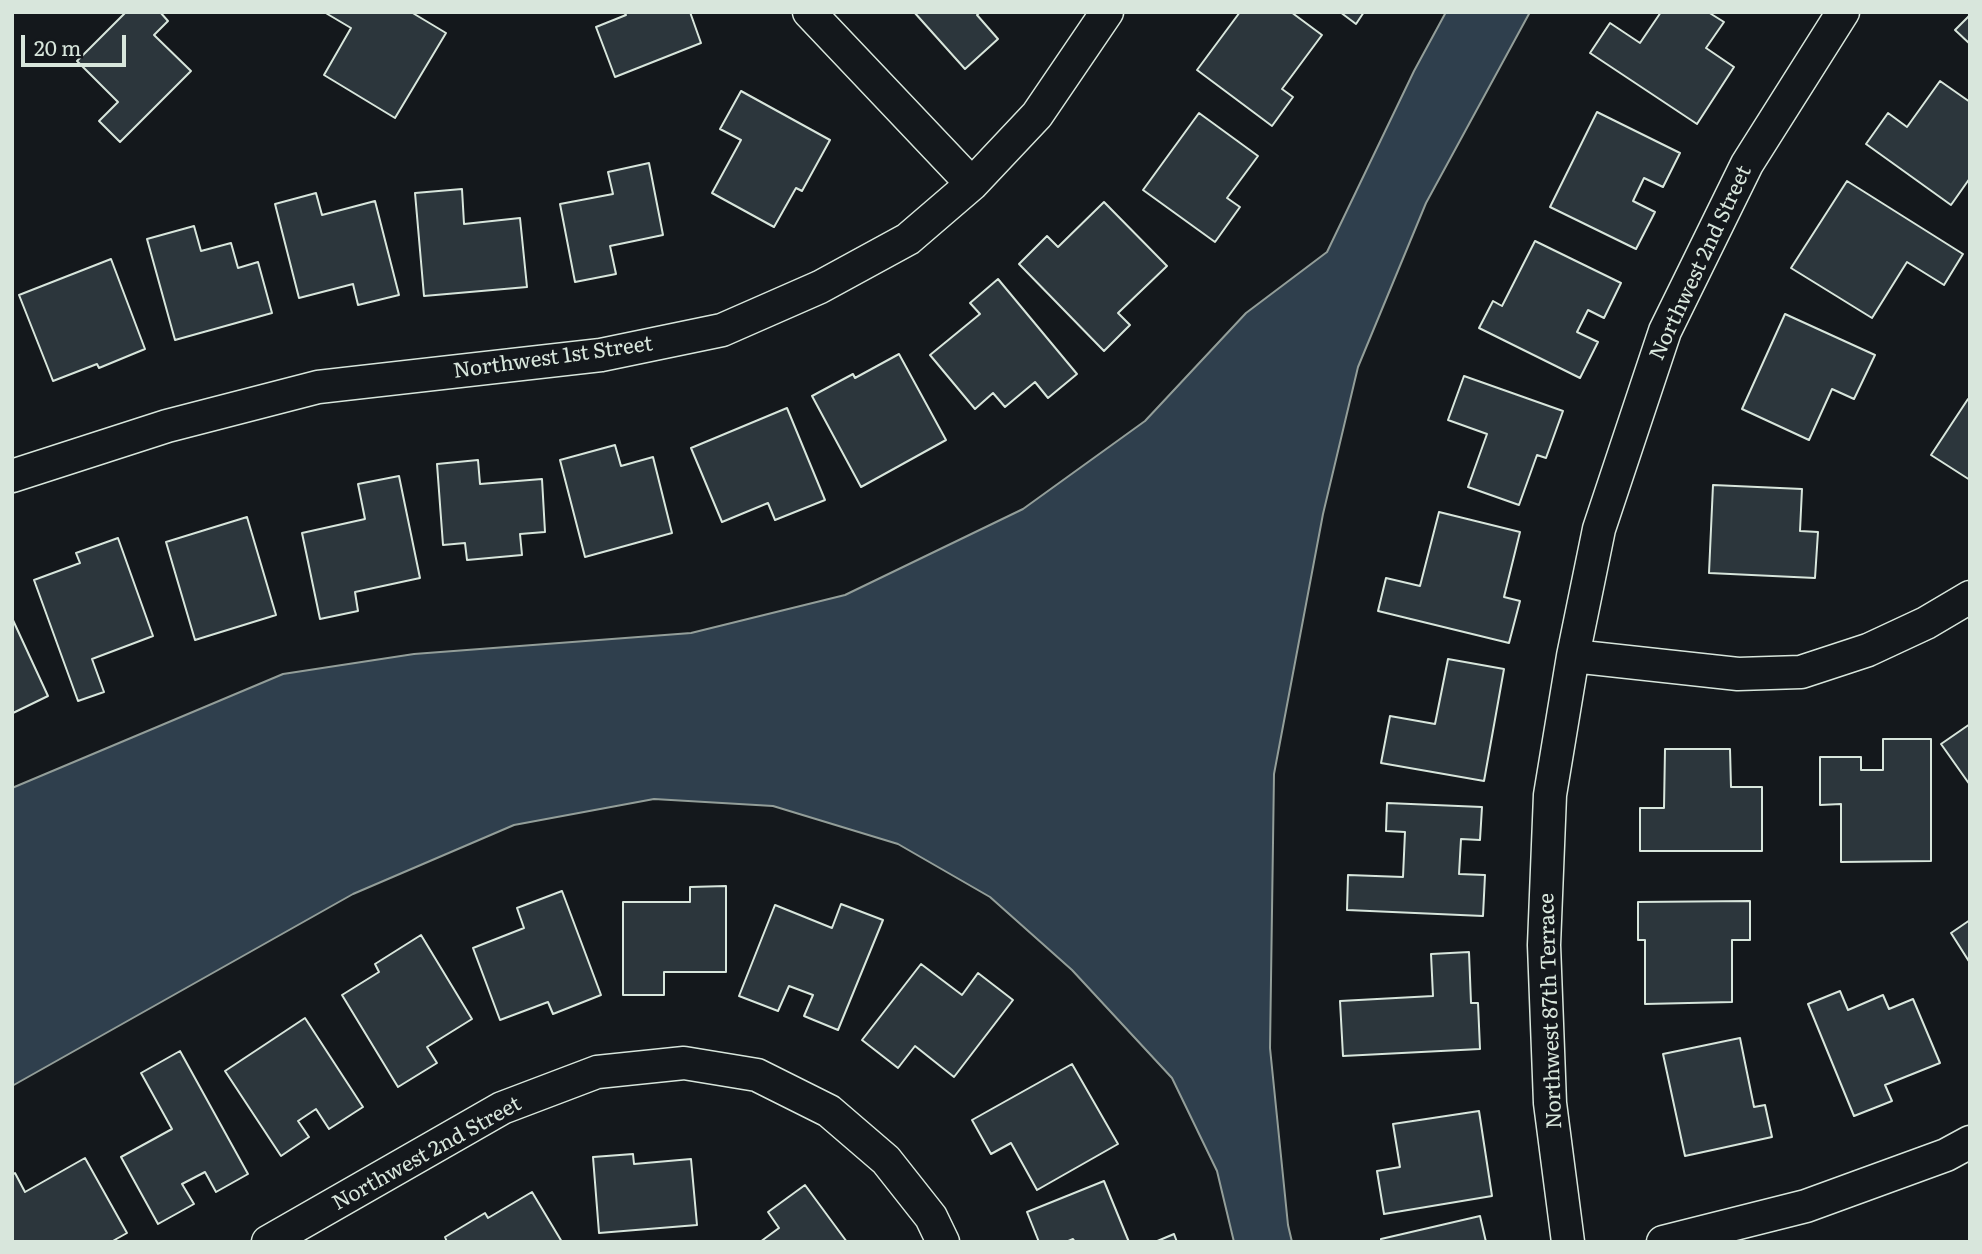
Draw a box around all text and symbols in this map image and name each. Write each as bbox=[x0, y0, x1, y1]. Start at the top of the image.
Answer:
scale bar bbox=[24, 21, 130, 65]
text: 20 m bbox=[34, 31, 81, 62]
street label: Northwest 2nd Street bbox=[1645, 162, 1757, 364]
street label: Northwest 1st Street bbox=[452, 332, 654, 384]
street label: Northwest 87th Terrace bbox=[1534, 893, 1568, 1129]
street label: Northwest 2nd Street bbox=[328, 1092, 526, 1216]

